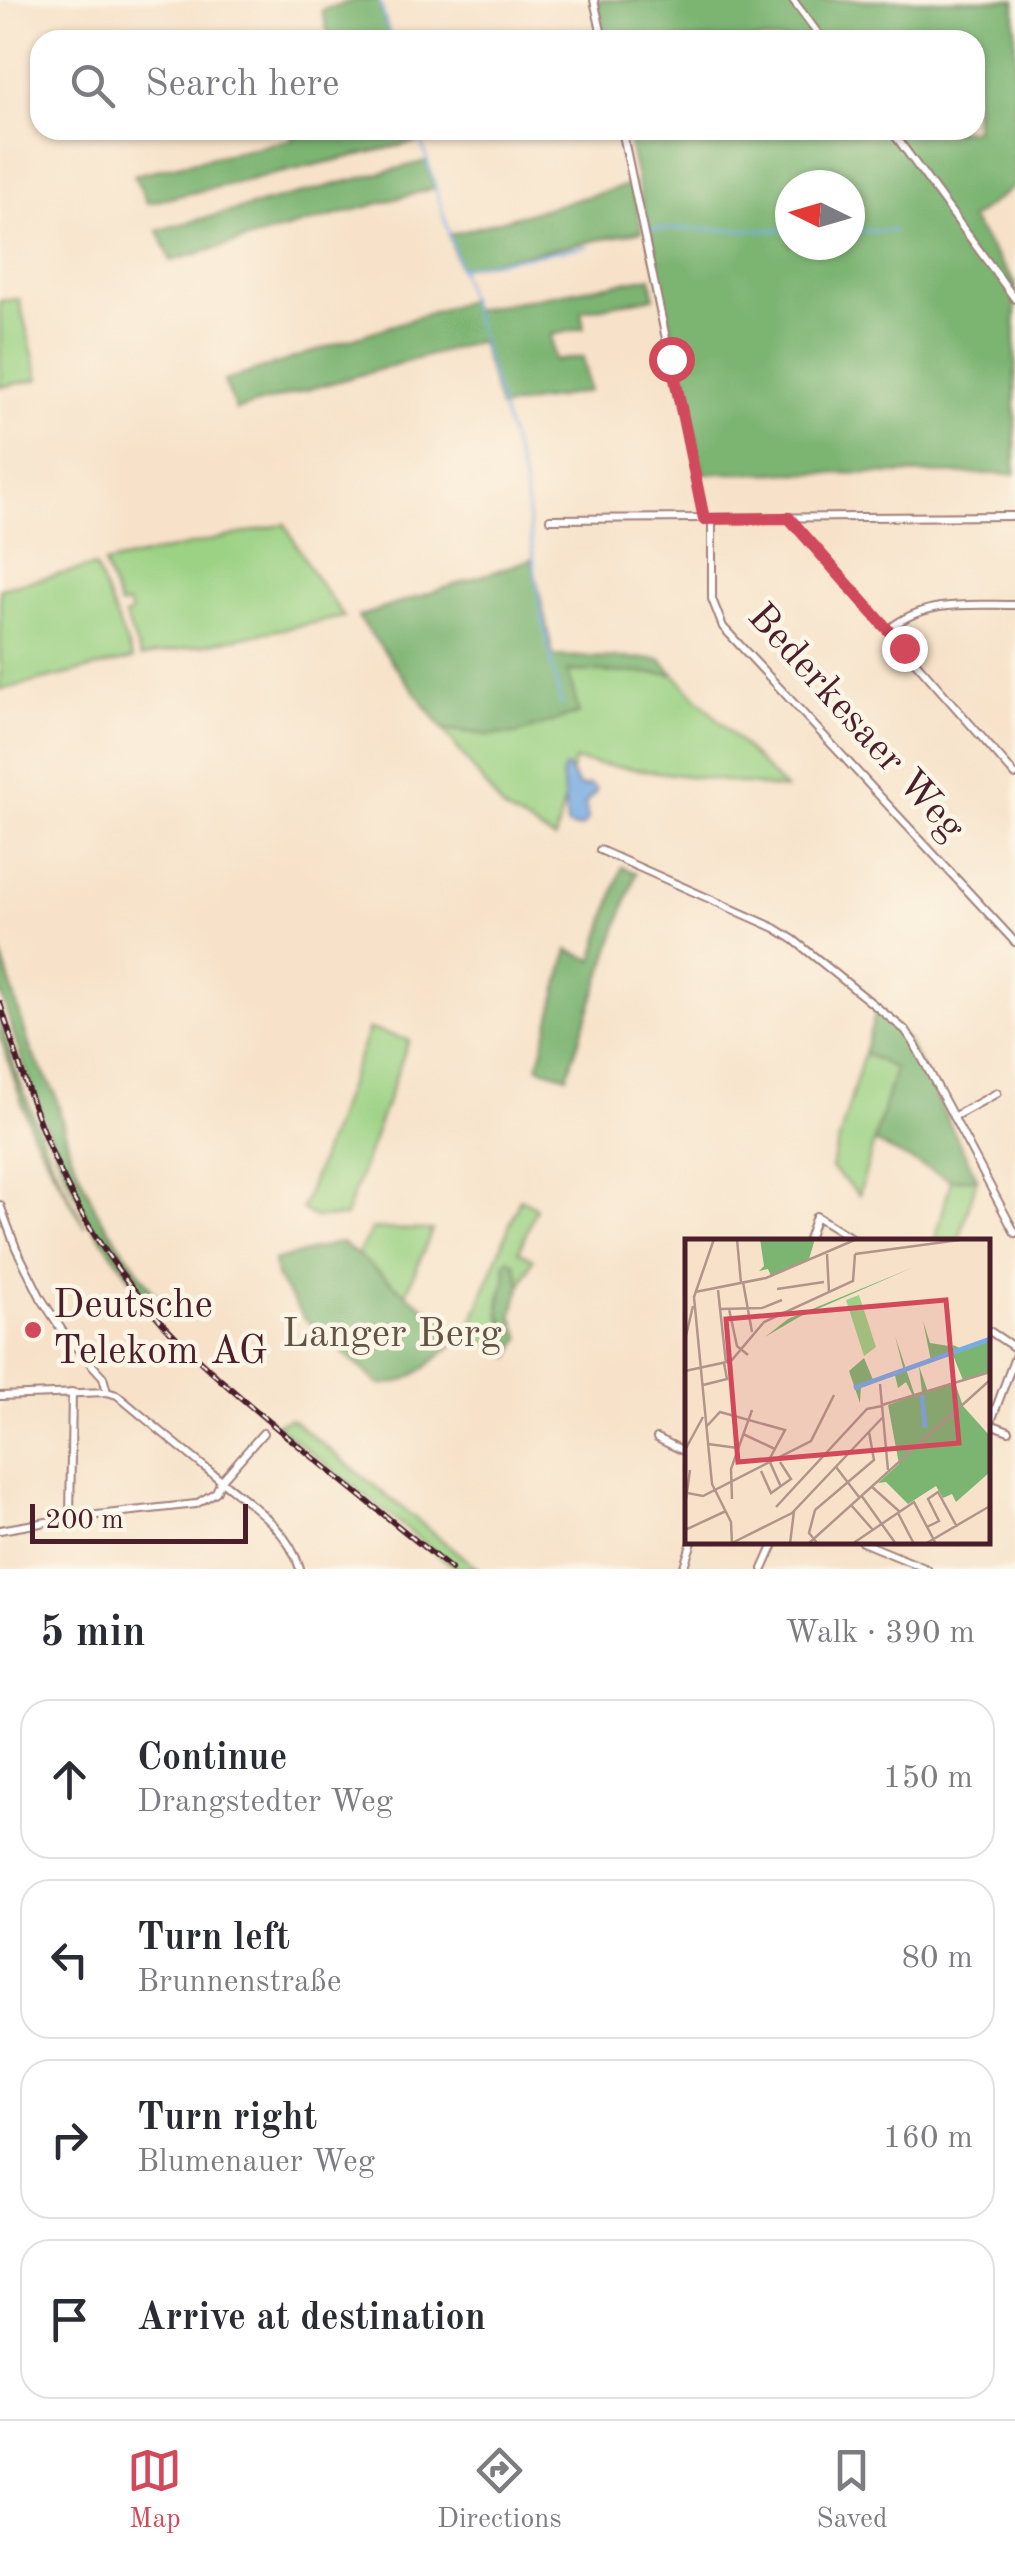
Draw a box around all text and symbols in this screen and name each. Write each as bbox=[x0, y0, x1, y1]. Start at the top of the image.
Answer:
search box bbox=[30, 30, 985, 140]
icon: search bbox=[65, 58, 120, 113]
text: Search here bbox=[145, 66, 340, 104]
north arrow bbox=[775, 170, 865, 260]
route start bbox=[649, 337, 695, 383]
street label: Bederkesaer Weg bbox=[739, 597, 971, 849]
route end bbox=[882, 626, 928, 672]
inset map bbox=[685, 1239, 990, 1544]
place label: Deutsche Telekom AG bbox=[53, 1287, 267, 1373]
park label: Langer Berg bbox=[282, 1316, 502, 1356]
marker: Deutsche Telekom AG bbox=[22, 1319, 44, 1341]
scale bar bbox=[30, 1499, 248, 1544]
text: 200 m bbox=[45, 1507, 124, 1535]
text: 5 min bbox=[40, 1613, 146, 1655]
text: Walk · 390 m bbox=[785, 1618, 975, 1650]
text: Continue bbox=[137, 1740, 287, 1778]
icon: ahead bbox=[42, 1752, 97, 1807]
text: 150 m bbox=[883, 1763, 973, 1795]
text: Drangstedter Weg bbox=[137, 1787, 393, 1819]
text: Turn left bbox=[137, 1920, 290, 1958]
icon: left bbox=[42, 1932, 97, 1987]
text: 80 m bbox=[902, 1943, 973, 1975]
text: Brunnenstraße bbox=[137, 1967, 341, 1999]
text: Turn right bbox=[137, 2100, 317, 2138]
icon: right bbox=[42, 2112, 97, 2167]
text: 160 m bbox=[883, 2123, 973, 2155]
text: Blumenauer Weg bbox=[137, 2147, 375, 2179]
icon: arrive bbox=[42, 2292, 97, 2347]
text: Arrive at destination bbox=[137, 2300, 486, 2338]
tab: Map bbox=[127, 2443, 182, 2538]
tab: Directions bbox=[437, 2443, 562, 2538]
tab: Saved bbox=[816, 2443, 888, 2538]

